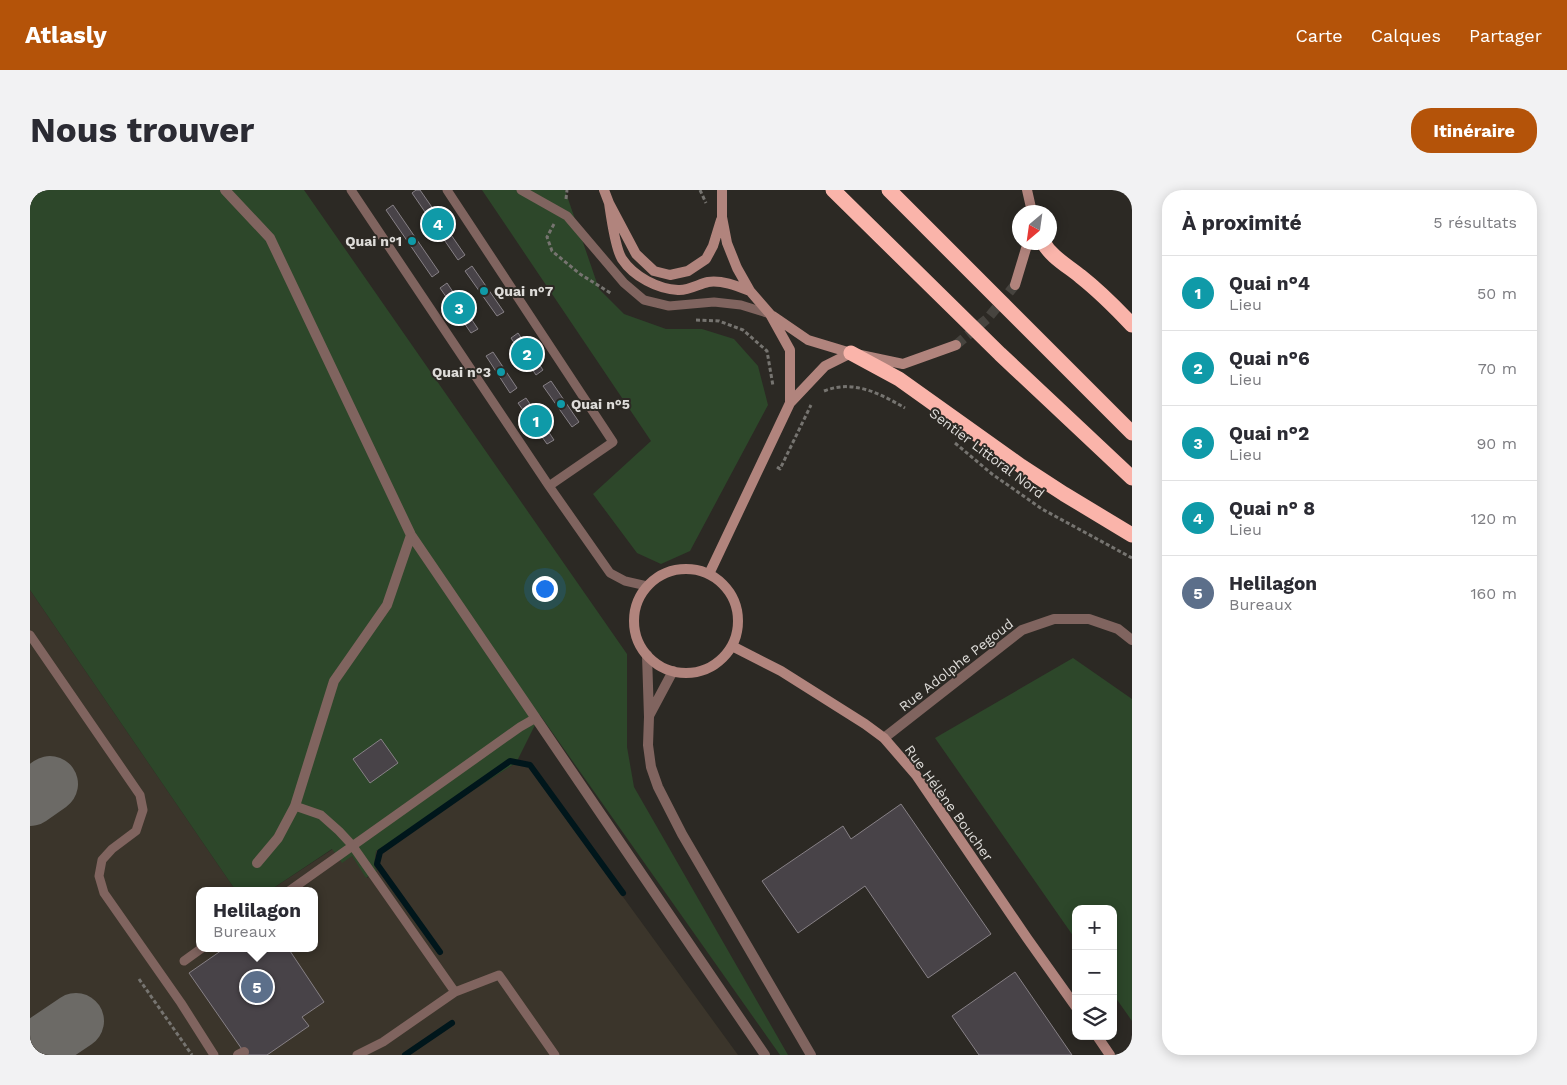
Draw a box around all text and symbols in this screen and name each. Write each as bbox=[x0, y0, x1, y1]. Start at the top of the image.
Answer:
text: Atlasly bbox=[25, 21, 107, 49]
text: Carte bbox=[1295, 25, 1343, 46]
text: Calques bbox=[1371, 25, 1441, 46]
text: Partager bbox=[1469, 25, 1542, 46]
button: Itinéraire bbox=[1411, 108, 1537, 153]
text: Nous trouver bbox=[30, 109, 254, 151]
pin: 4 bbox=[422, 205, 454, 243]
north arrow bbox=[1012, 205, 1057, 250]
text: À proximité bbox=[1182, 210, 1302, 235]
text: 5 résultats bbox=[1433, 213, 1517, 232]
place label: Quai n°1 bbox=[345, 233, 402, 249]
marker: Quai n°1 bbox=[406, 235, 418, 247]
text: Quai n°4 bbox=[1229, 272, 1310, 295]
place label: Quai n°7 bbox=[494, 283, 554, 299]
text: 1 bbox=[1195, 284, 1201, 303]
text: 50 m bbox=[1477, 284, 1517, 303]
marker: Quai n°7 bbox=[478, 285, 490, 297]
pin: 3 bbox=[443, 289, 475, 327]
text: Lieu bbox=[1229, 295, 1262, 314]
pin: 2 bbox=[511, 335, 543, 373]
text: Quai n°6 bbox=[1229, 347, 1310, 370]
text: 2 bbox=[1193, 359, 1203, 378]
text: 70 m bbox=[1478, 359, 1517, 378]
place label: Quai n°3 bbox=[432, 364, 491, 380]
marker: Quai n°3 bbox=[495, 366, 507, 378]
text: Lieu bbox=[1229, 370, 1262, 389]
place label: Quai n°5 bbox=[571, 396, 630, 412]
marker: Quai n°5 bbox=[555, 398, 567, 410]
pin: 1 bbox=[520, 402, 552, 440]
street label: Sentier Littoral Nord bbox=[926, 405, 1048, 501]
text: Quai n°2 bbox=[1229, 422, 1309, 445]
text: 3 bbox=[1193, 434, 1203, 453]
text: 90 m bbox=[1476, 434, 1517, 453]
text: Lieu bbox=[1229, 445, 1262, 464]
text: Quai n° 8 bbox=[1229, 497, 1315, 520]
text: 4 bbox=[1193, 509, 1203, 528]
text: 120 m bbox=[1471, 509, 1517, 528]
text: Lieu bbox=[1229, 520, 1262, 539]
text: Helilagon bbox=[1229, 572, 1317, 595]
your location bbox=[532, 576, 558, 602]
text: 5 bbox=[1193, 584, 1203, 603]
text: 160 m bbox=[1470, 584, 1517, 603]
text: Bureaux bbox=[1229, 595, 1292, 614]
street label: Rue Adolphe Pegoud bbox=[896, 615, 1016, 715]
street label: Rue Hélène Boucher bbox=[902, 742, 997, 864]
popup bbox=[196, 887, 318, 952]
text: Helilagon bbox=[213, 899, 301, 922]
map controls bbox=[1072, 905, 1117, 1040]
button: + bbox=[1072, 905, 1117, 950]
text: Bureaux bbox=[213, 922, 276, 941]
button: − bbox=[1072, 950, 1117, 995]
pin: 5 bbox=[241, 968, 273, 1006]
button: layers bbox=[1072, 995, 1117, 1040]

